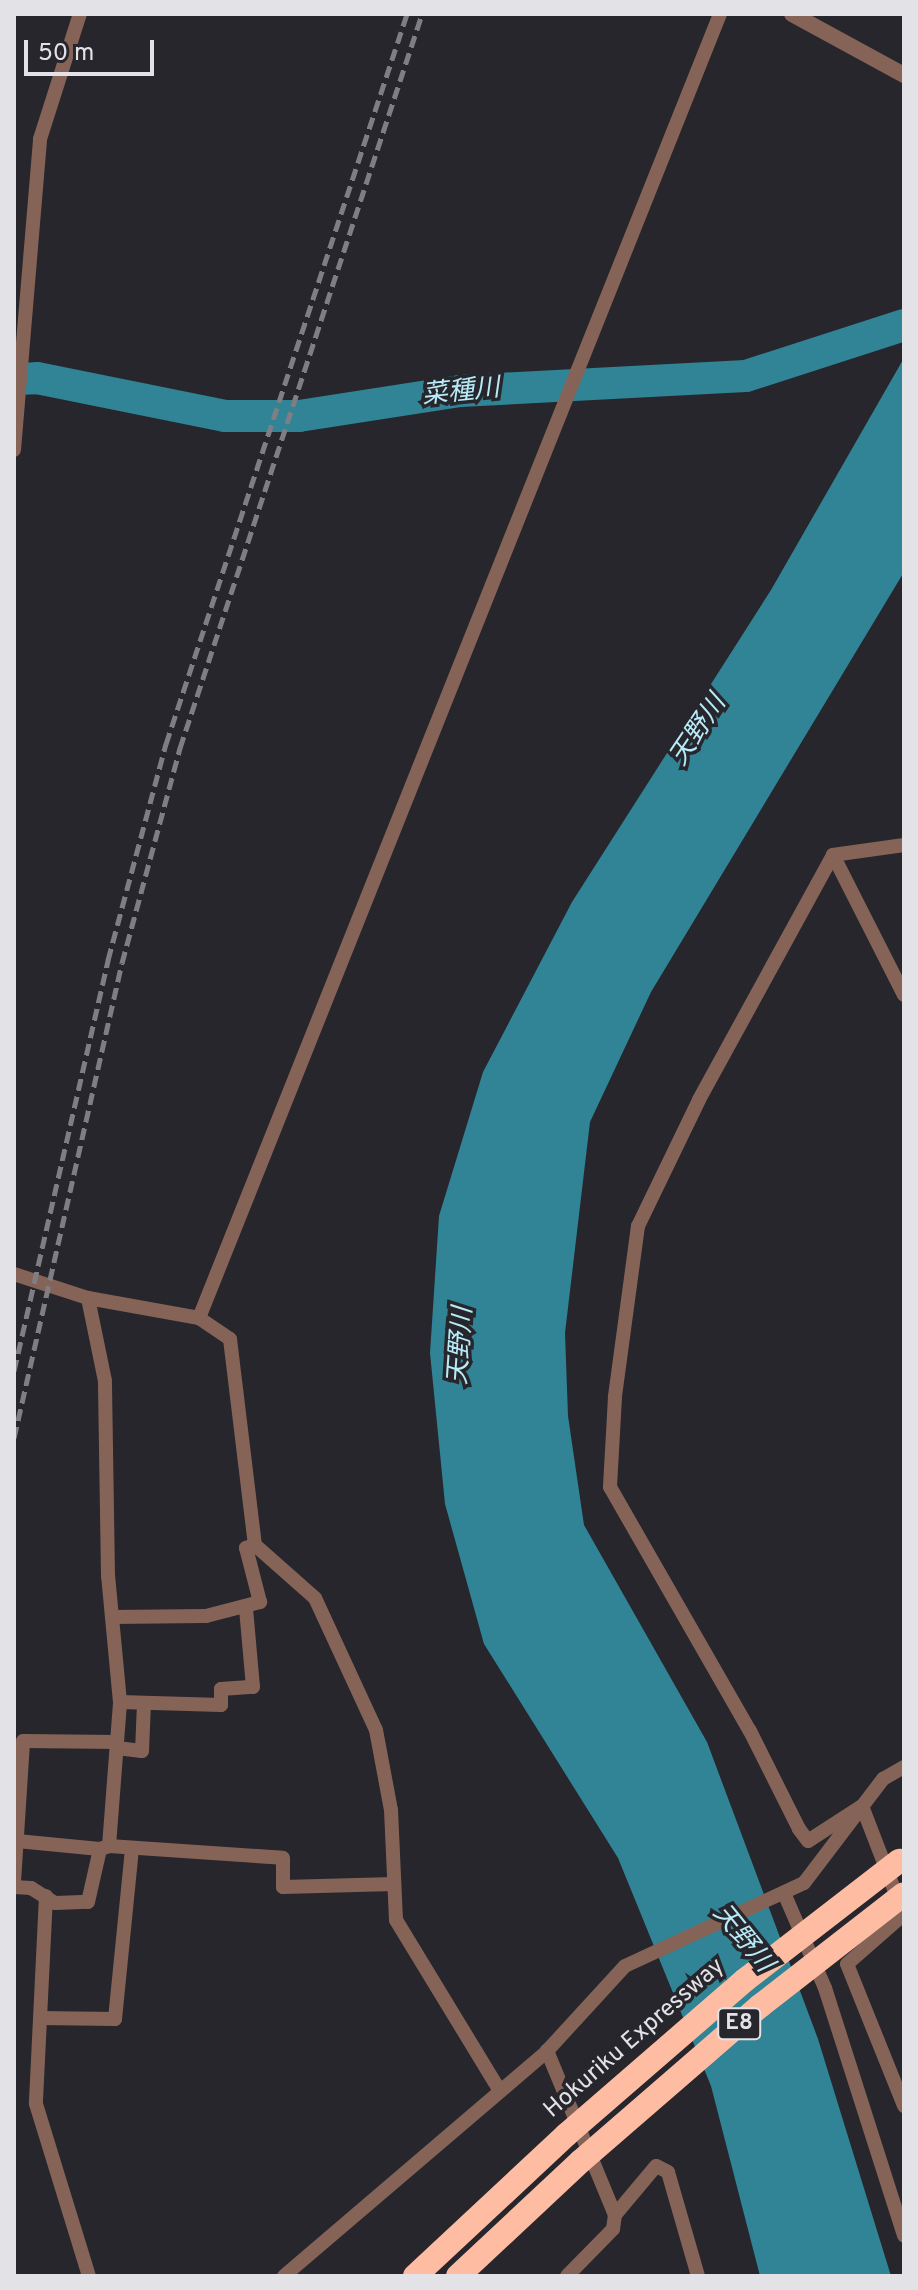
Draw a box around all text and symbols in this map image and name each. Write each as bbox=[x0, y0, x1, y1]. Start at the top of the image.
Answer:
scale bar bbox=[28, 24, 158, 74]
text: 50 m bbox=[38, 39, 94, 69]
water label: 菜種川 bbox=[421, 373, 501, 413]
water label: 天野川 bbox=[664, 690, 734, 772]
water label: 天野川 bbox=[444, 1306, 480, 1386]
water label: 天野川 bbox=[705, 1899, 779, 1979]
street label: Hokuriku Expressway bbox=[539, 1953, 731, 2125]
road number: E8 bbox=[717, 2006, 761, 2042]

